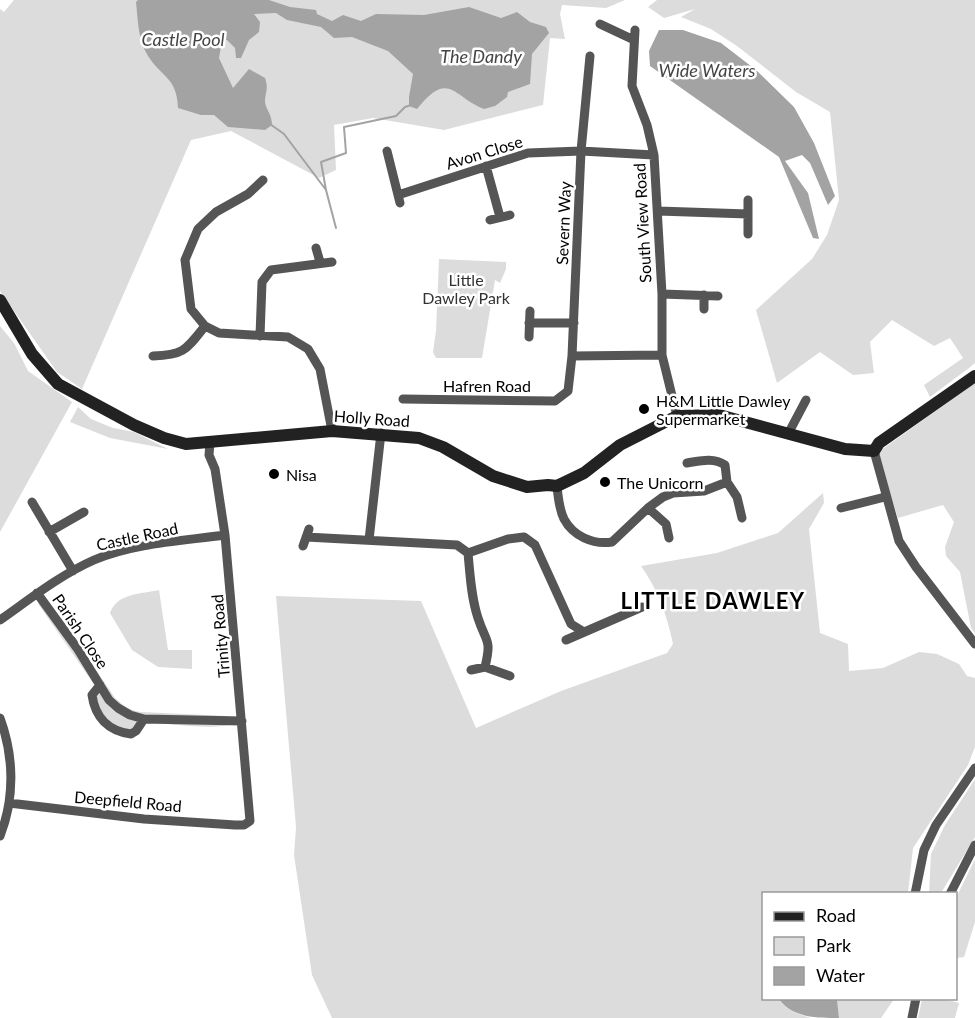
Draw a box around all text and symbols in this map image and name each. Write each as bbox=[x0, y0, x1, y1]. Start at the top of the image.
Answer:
water label: Castle Pool bbox=[141, 28, 225, 50]
water label: The Dandy bbox=[440, 45, 522, 67]
water label: Wide Waters bbox=[659, 59, 756, 81]
street label: Avon Close bbox=[443, 131, 525, 173]
street label: South View Road bbox=[629, 163, 655, 283]
street label: Severn Way bbox=[552, 180, 574, 265]
park label: Little Dawley Park bbox=[422, 270, 511, 307]
street label: Hafren Road bbox=[443, 376, 531, 395]
place label: H&M Little Dawley Supermarket bbox=[656, 391, 791, 428]
marker: H&M Little Dawley Supermarket bbox=[637, 402, 651, 416]
street label: Holly Road bbox=[333, 406, 411, 430]
place label: Nisa bbox=[286, 465, 317, 484]
marker: Nisa bbox=[267, 467, 281, 481]
place label: The Unicorn bbox=[617, 473, 703, 492]
marker: The Unicorn bbox=[598, 475, 612, 489]
street label: Castle Road bbox=[94, 518, 180, 554]
district label: LITTLE DAWLEY bbox=[620, 587, 806, 614]
street label: Parish Close bbox=[49, 590, 113, 672]
street label: Trinity Road bbox=[207, 594, 233, 678]
street label: Deepfield Road bbox=[74, 787, 182, 815]
legend bbox=[762, 892, 957, 1000]
text: Road bbox=[816, 904, 856, 926]
text: Park bbox=[816, 934, 852, 956]
text: Water bbox=[816, 964, 865, 986]

